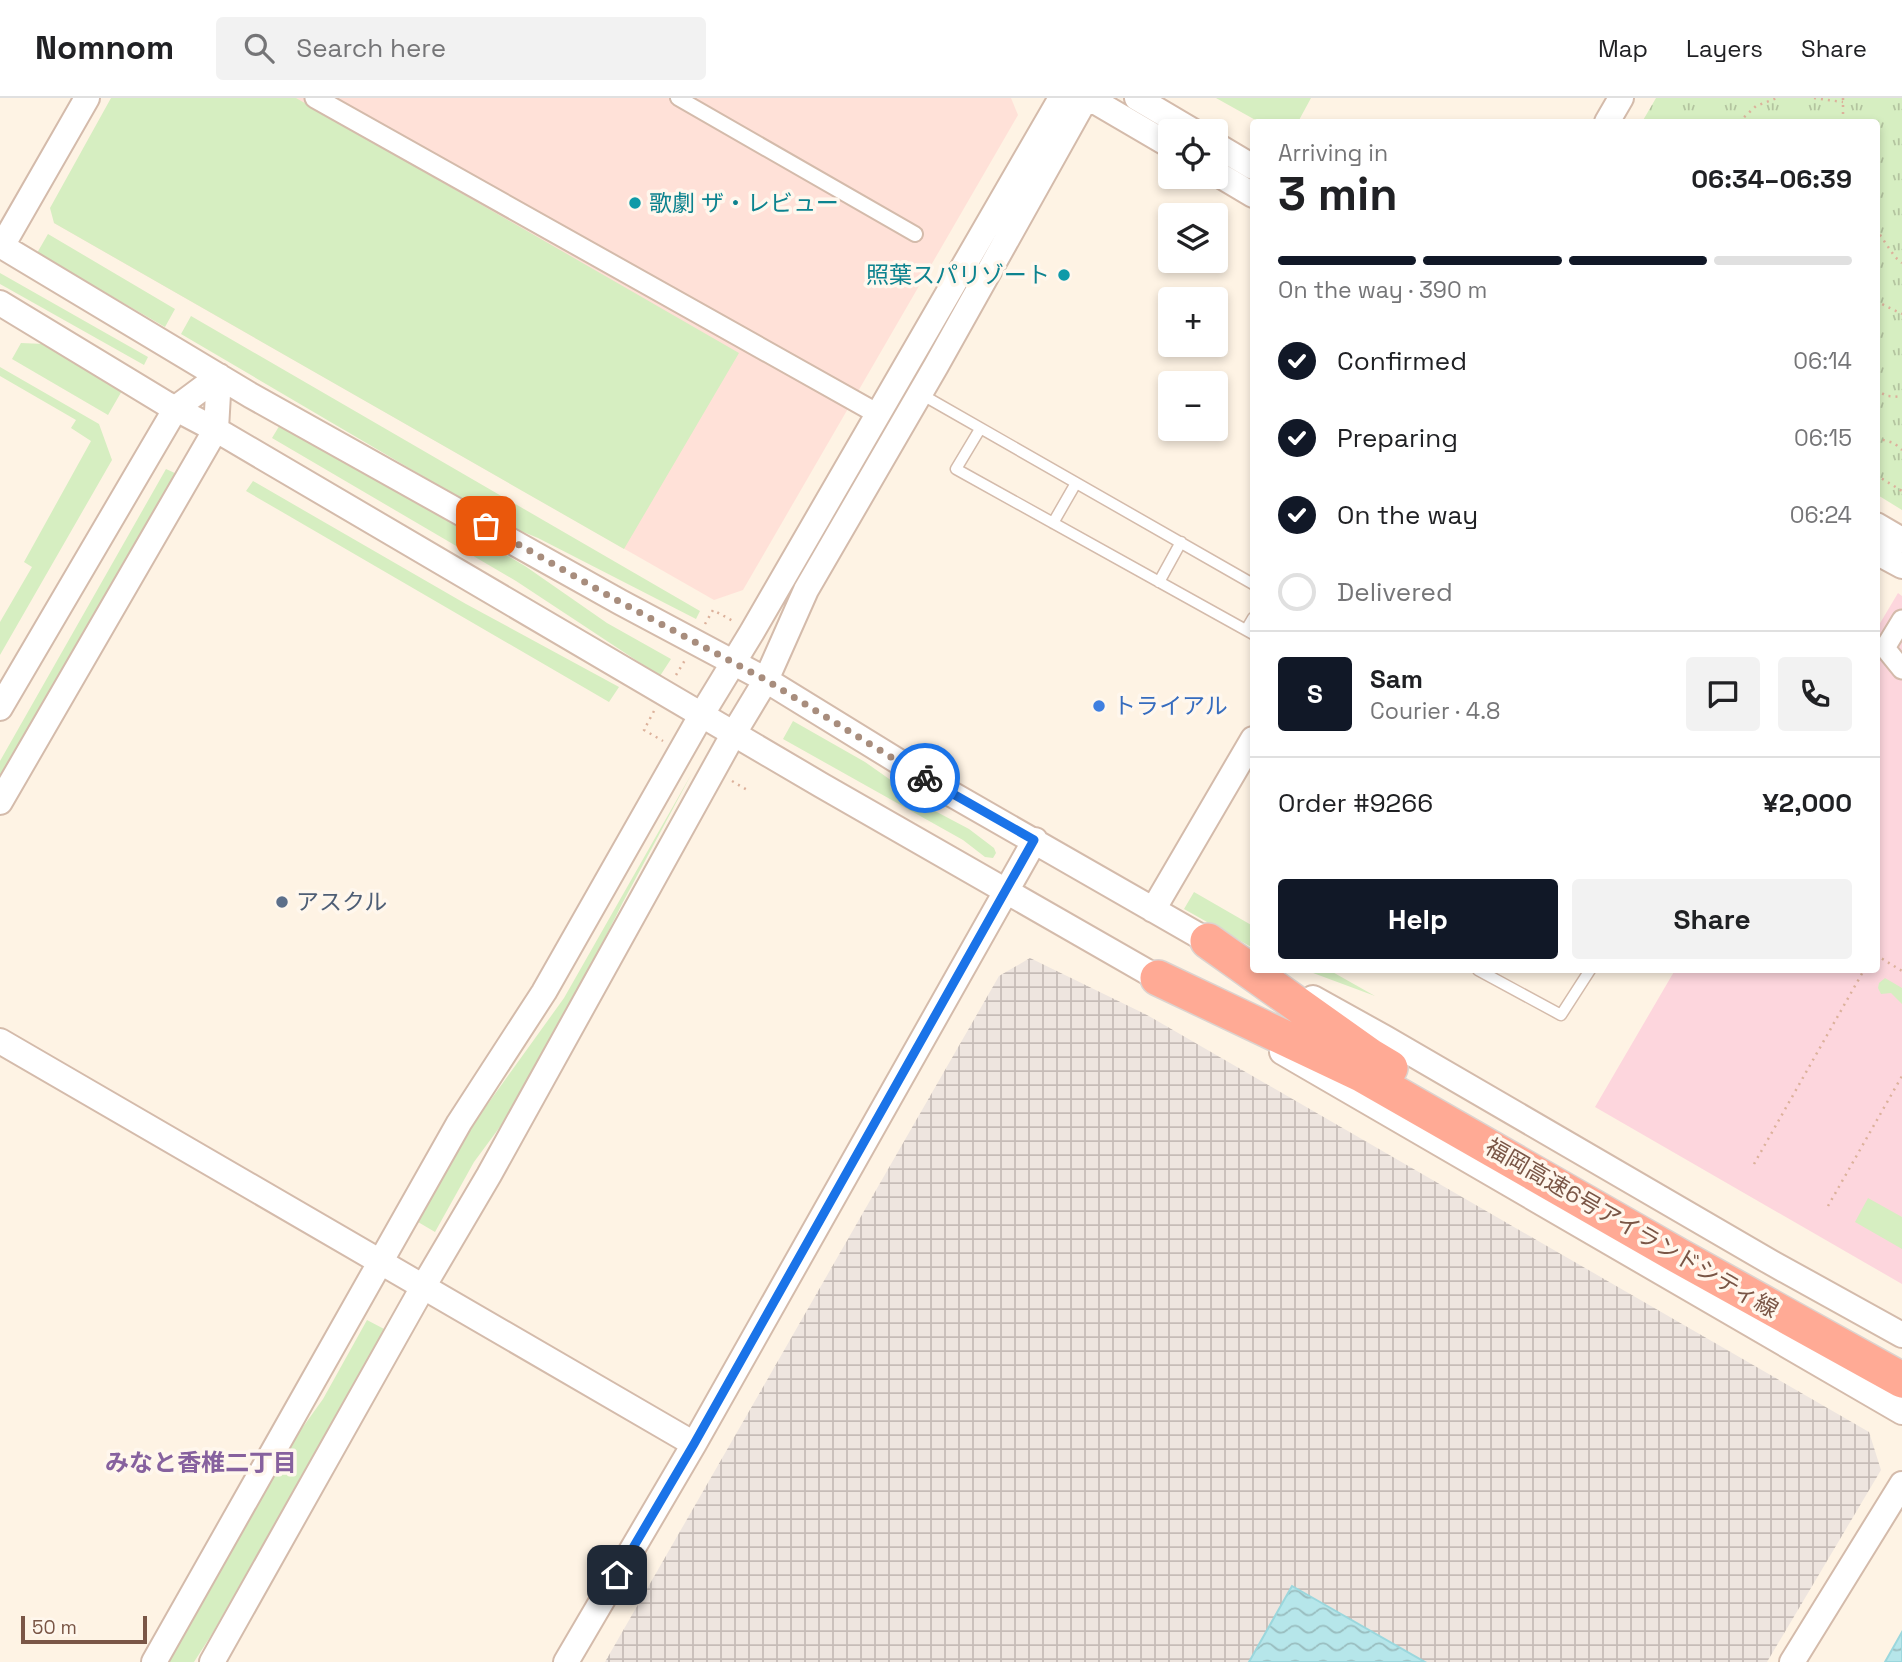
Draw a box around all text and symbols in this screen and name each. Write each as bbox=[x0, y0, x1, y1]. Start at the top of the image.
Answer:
search box bbox=[216, 17, 706, 80]
text: Nomnom bbox=[35, 27, 174, 69]
icon: search bbox=[240, 29, 278, 67]
text: Search here bbox=[296, 31, 446, 65]
text: Map bbox=[1598, 33, 1648, 64]
text: Layers bbox=[1686, 33, 1763, 64]
text: Share bbox=[1801, 33, 1867, 64]
map controls bbox=[1158, 119, 1228, 441]
button: locate bbox=[1158, 119, 1228, 189]
text: Arriving in bbox=[1278, 138, 1388, 168]
text: 06:34–06:39 bbox=[1691, 162, 1852, 196]
text: 3 min bbox=[1278, 165, 1398, 223]
place label: 歌劇 ザ・レビュー bbox=[649, 188, 839, 218]
marker: 歌劇 ザ・レビュー bbox=[627, 195, 643, 211]
button: layers bbox=[1158, 203, 1228, 273]
place label: 照葉スパリゾート bbox=[866, 260, 1050, 290]
marker: 照葉スパリゾート bbox=[1056, 267, 1072, 283]
text: On the way · 390 m bbox=[1278, 275, 1487, 305]
button: + bbox=[1158, 287, 1228, 357]
icon: check bbox=[1278, 342, 1316, 380]
text: Confirmed bbox=[1337, 344, 1467, 378]
text: 06:14 bbox=[1793, 346, 1852, 376]
button: − bbox=[1158, 371, 1228, 441]
icon: check bbox=[1278, 419, 1316, 457]
text: Preparing bbox=[1337, 421, 1458, 455]
text: 06:15 bbox=[1794, 423, 1852, 453]
pin bbox=[456, 496, 516, 556]
icon: check bbox=[1278, 496, 1316, 534]
text: On the way bbox=[1337, 498, 1478, 532]
text: 06:24 bbox=[1790, 500, 1852, 530]
icon: bag bbox=[467, 507, 505, 545]
text: Delivered bbox=[1337, 575, 1453, 609]
button: chat bbox=[1686, 657, 1760, 731]
button: phone bbox=[1778, 657, 1852, 731]
text: Sam bbox=[1370, 662, 1423, 696]
text: S bbox=[1307, 677, 1323, 711]
place label: トライアル bbox=[1113, 691, 1228, 721]
text: Courier · 4.8 bbox=[1370, 696, 1500, 726]
marker: トライアル bbox=[1091, 698, 1107, 714]
courier bbox=[890, 743, 960, 813]
icon: bike bbox=[906, 759, 944, 797]
text: Order #9266 bbox=[1278, 786, 1433, 820]
text: ¥2,000 bbox=[1763, 786, 1852, 820]
button: Help bbox=[1278, 879, 1558, 959]
button: Share bbox=[1572, 879, 1852, 959]
place label: アスクル bbox=[296, 887, 387, 917]
marker: アスクル bbox=[274, 894, 290, 910]
street label: 福岡高速6号アイランドシティ線 bbox=[1480, 1132, 1784, 1324]
district label: みなと香椎二丁目 bbox=[105, 1447, 297, 1478]
pin bbox=[587, 1545, 647, 1605]
icon: home bbox=[598, 1556, 636, 1594]
scale bar bbox=[21, 1613, 147, 1645]
text: 50 m bbox=[32, 1615, 77, 1640]

